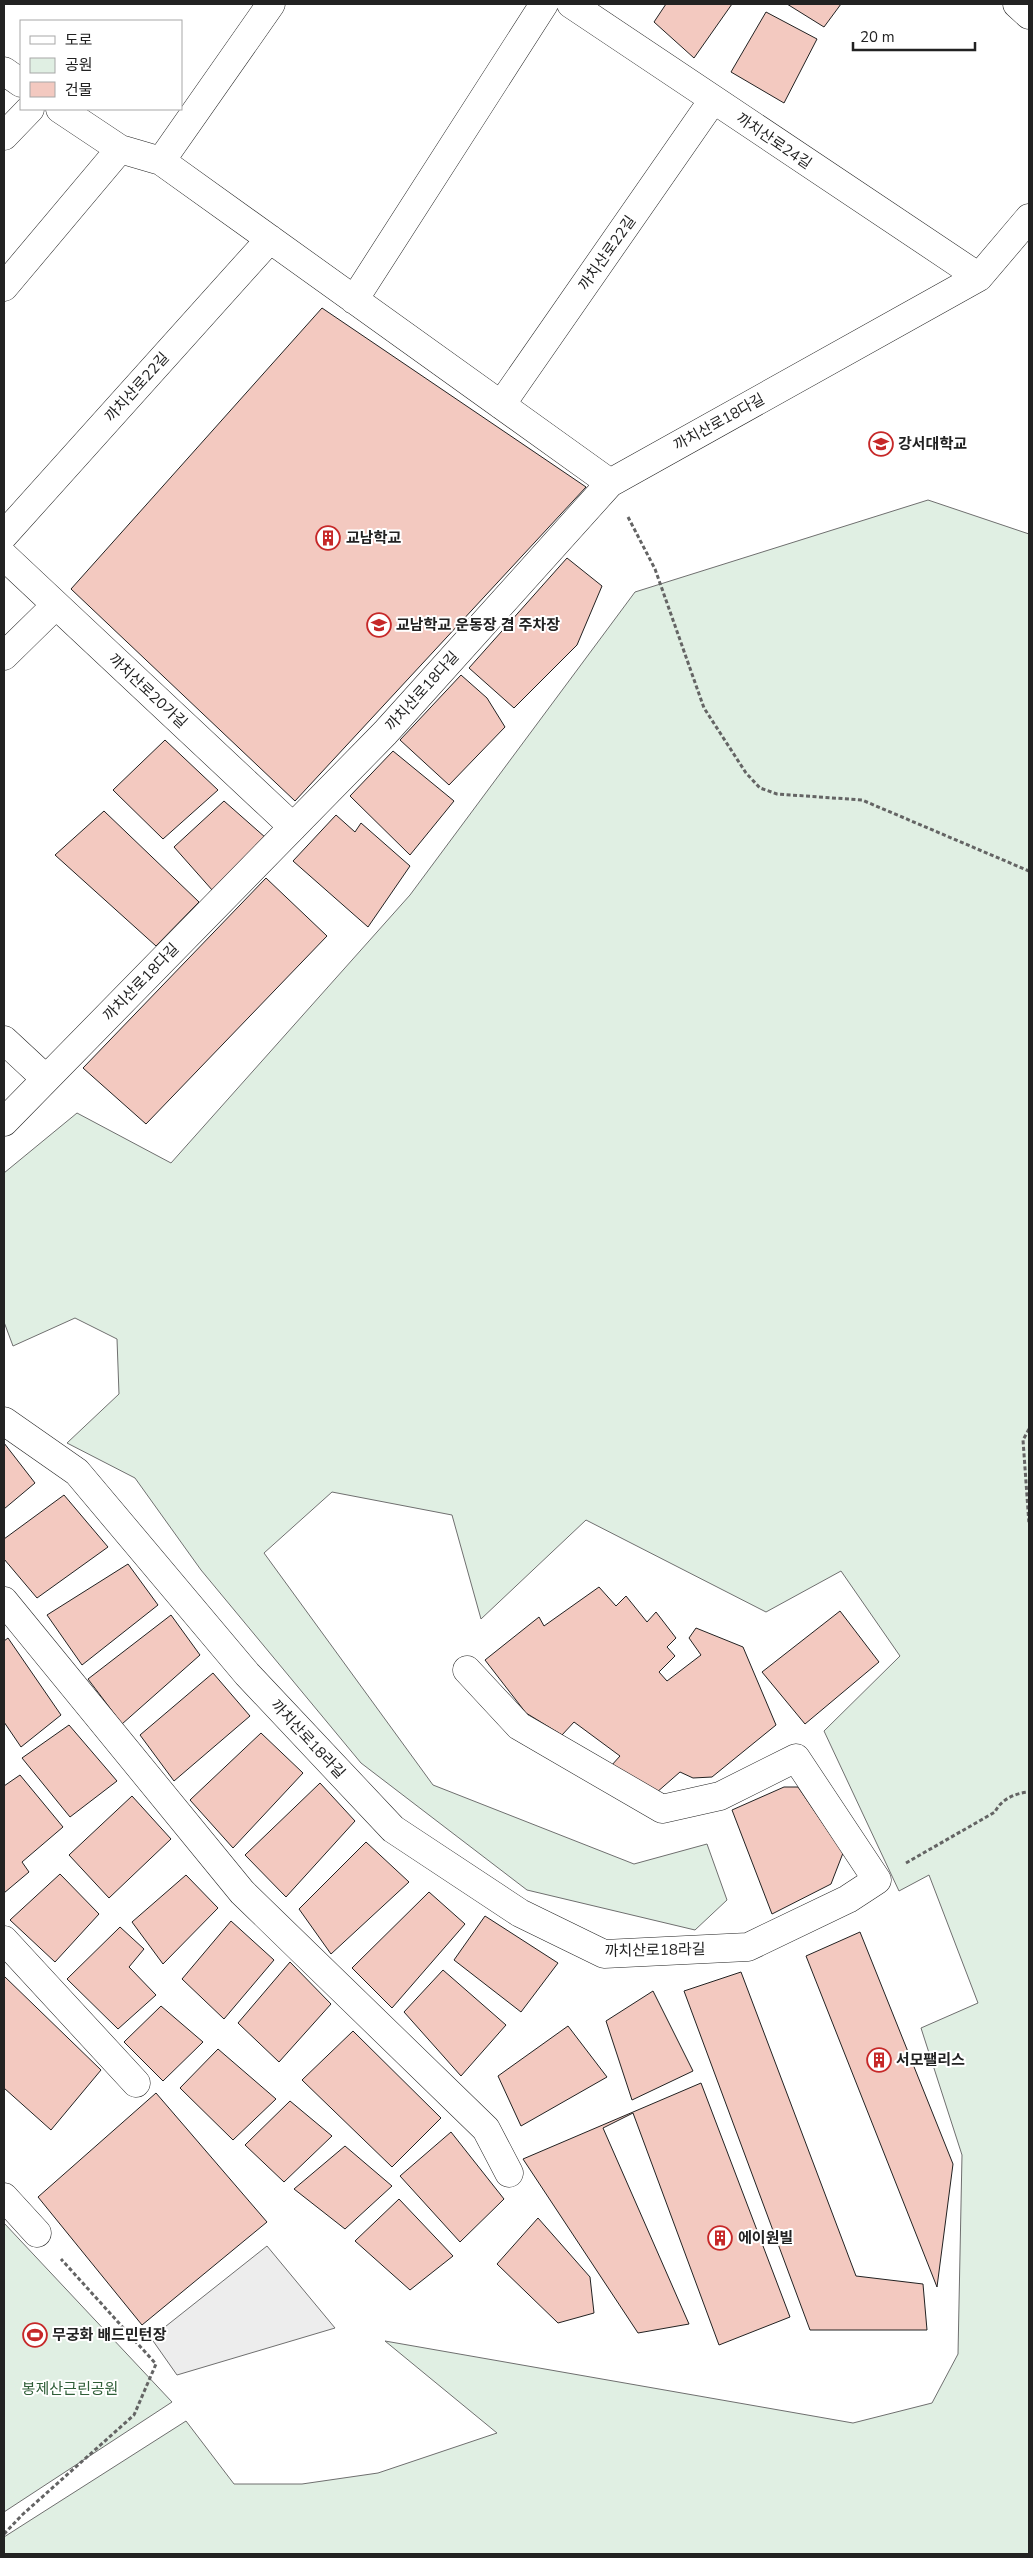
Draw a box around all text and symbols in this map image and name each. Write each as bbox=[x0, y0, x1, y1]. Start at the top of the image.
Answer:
legend bbox=[20, 20, 182, 110]
scale bar bbox=[853, 20, 976, 52]
text: 20 m bbox=[860, 27, 895, 47]
text: 도로 bbox=[65, 30, 93, 50]
text: 공원 bbox=[65, 55, 93, 75]
text: 건물 bbox=[65, 80, 93, 100]
street label: 까치산로24길 bbox=[732, 108, 816, 174]
street label: 까치산로22길 bbox=[574, 212, 640, 294]
street label: 까치산로22길 bbox=[100, 348, 174, 426]
street label: 까치산로18다길 bbox=[670, 389, 768, 455]
school or university icon: 강서대학교 bbox=[868, 431, 894, 457]
place label: 강서대학교 bbox=[898, 434, 967, 454]
building icon: 교남학교 bbox=[315, 525, 341, 551]
place label: 교남학교 bbox=[346, 528, 401, 548]
school or university icon: 교남학교 운동장 겸 주차장 bbox=[366, 612, 392, 638]
place label: 교남학교 운동장 겸 주차장 bbox=[396, 615, 560, 635]
street label: 까치산로18다길 bbox=[381, 647, 463, 735]
street label: 까치산로20가길 bbox=[104, 649, 192, 733]
street label: 까치산로18다길 bbox=[99, 939, 183, 1025]
street label: 까치산로18라길 bbox=[266, 1695, 350, 1783]
street label: 까치산로18라길 bbox=[604, 1939, 706, 1961]
building icon: 서모팰리스 bbox=[866, 2047, 892, 2073]
place label: 서모팰리스 bbox=[896, 2050, 965, 2070]
building icon: 에이원빌 bbox=[707, 2225, 733, 2251]
place label: 에이원빌 bbox=[738, 2228, 793, 2248]
sports icon: 무궁화 배드민턴장 bbox=[22, 2322, 48, 2348]
place label: 무궁화 배드민턴장 bbox=[52, 2325, 167, 2345]
park label: 봉제산근린공원 bbox=[22, 2379, 118, 2399]

